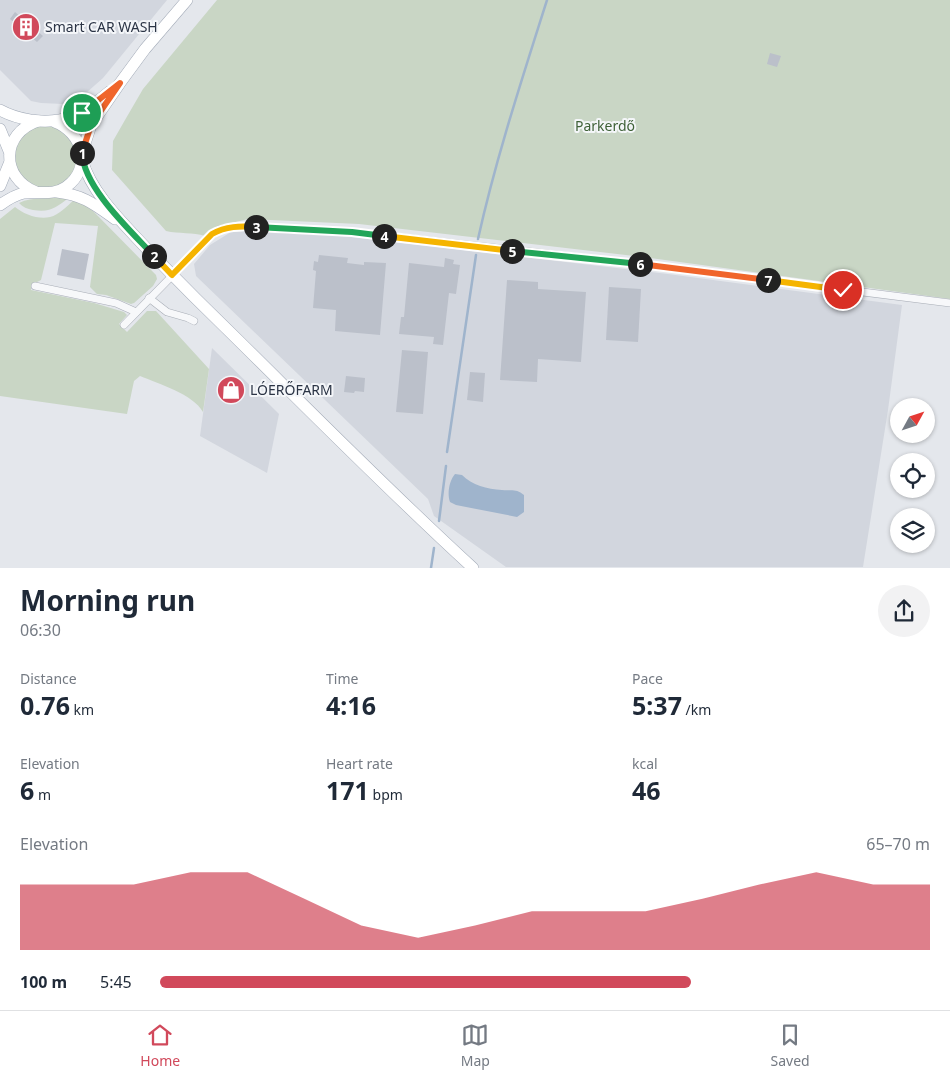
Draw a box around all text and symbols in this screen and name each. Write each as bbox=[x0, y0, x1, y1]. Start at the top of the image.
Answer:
building icon: Smart CAR WASH bbox=[11, 12, 41, 42]
place label: Smart CAR WASH bbox=[45, 17, 158, 36]
pin bbox=[61, 92, 103, 134]
icon: arrive bbox=[68, 99, 96, 127]
park label: Parkerdő bbox=[575, 116, 635, 135]
pin: 1 bbox=[70, 140, 94, 166]
text: 1 bbox=[78, 144, 87, 163]
pin: 3 bbox=[244, 214, 268, 240]
text: 3 bbox=[252, 218, 261, 237]
pin: 4 bbox=[372, 224, 396, 248]
text: 4 bbox=[380, 227, 389, 246]
pin: 5 bbox=[500, 238, 524, 264]
text: 5 bbox=[508, 242, 517, 261]
pin: 2 bbox=[142, 244, 166, 268]
text: 2 bbox=[150, 247, 159, 266]
pin: 6 bbox=[628, 252, 652, 276]
text: 6 bbox=[636, 255, 645, 274]
pin: 7 bbox=[756, 268, 780, 292]
pin bbox=[822, 269, 864, 311]
text: 7 bbox=[764, 271, 773, 290]
icon: check bbox=[829, 276, 857, 304]
shop icon: LÓERŐFARM bbox=[216, 375, 246, 405]
place label: LÓERŐFARM bbox=[250, 380, 333, 399]
north arrow bbox=[890, 398, 935, 442]
map controls bbox=[890, 398, 935, 553]
button: locate bbox=[890, 453, 935, 498]
button: layers bbox=[890, 508, 935, 553]
text: Morning run bbox=[20, 581, 195, 619]
button: share bbox=[878, 585, 930, 637]
text: 06:30 bbox=[20, 619, 61, 641]
text: Distance bbox=[20, 669, 77, 688]
text: Time bbox=[326, 669, 358, 688]
text: Pace bbox=[632, 669, 663, 688]
text: 0.76 bbox=[20, 688, 70, 722]
text: 4:16 bbox=[326, 688, 376, 722]
text: 5:37 bbox=[632, 688, 682, 722]
text: km bbox=[70, 700, 94, 719]
text: /km bbox=[682, 700, 711, 719]
text: Elevation bbox=[20, 754, 80, 773]
text: Heart rate bbox=[326, 754, 393, 773]
text: kcal bbox=[632, 754, 658, 773]
text: 6 bbox=[20, 773, 34, 807]
text: 171 bbox=[326, 773, 369, 807]
text: 46 bbox=[632, 773, 661, 807]
text: m bbox=[34, 785, 51, 804]
text: bpm bbox=[369, 785, 403, 804]
text: Elevation bbox=[20, 833, 88, 855]
text: 65–70 m bbox=[866, 833, 930, 855]
text: 100 m bbox=[20, 971, 67, 993]
text: 5:45 bbox=[100, 971, 132, 993]
tab: Home bbox=[140, 1021, 180, 1070]
tab: Map bbox=[461, 1021, 490, 1070]
tab: Saved bbox=[771, 1021, 810, 1070]

